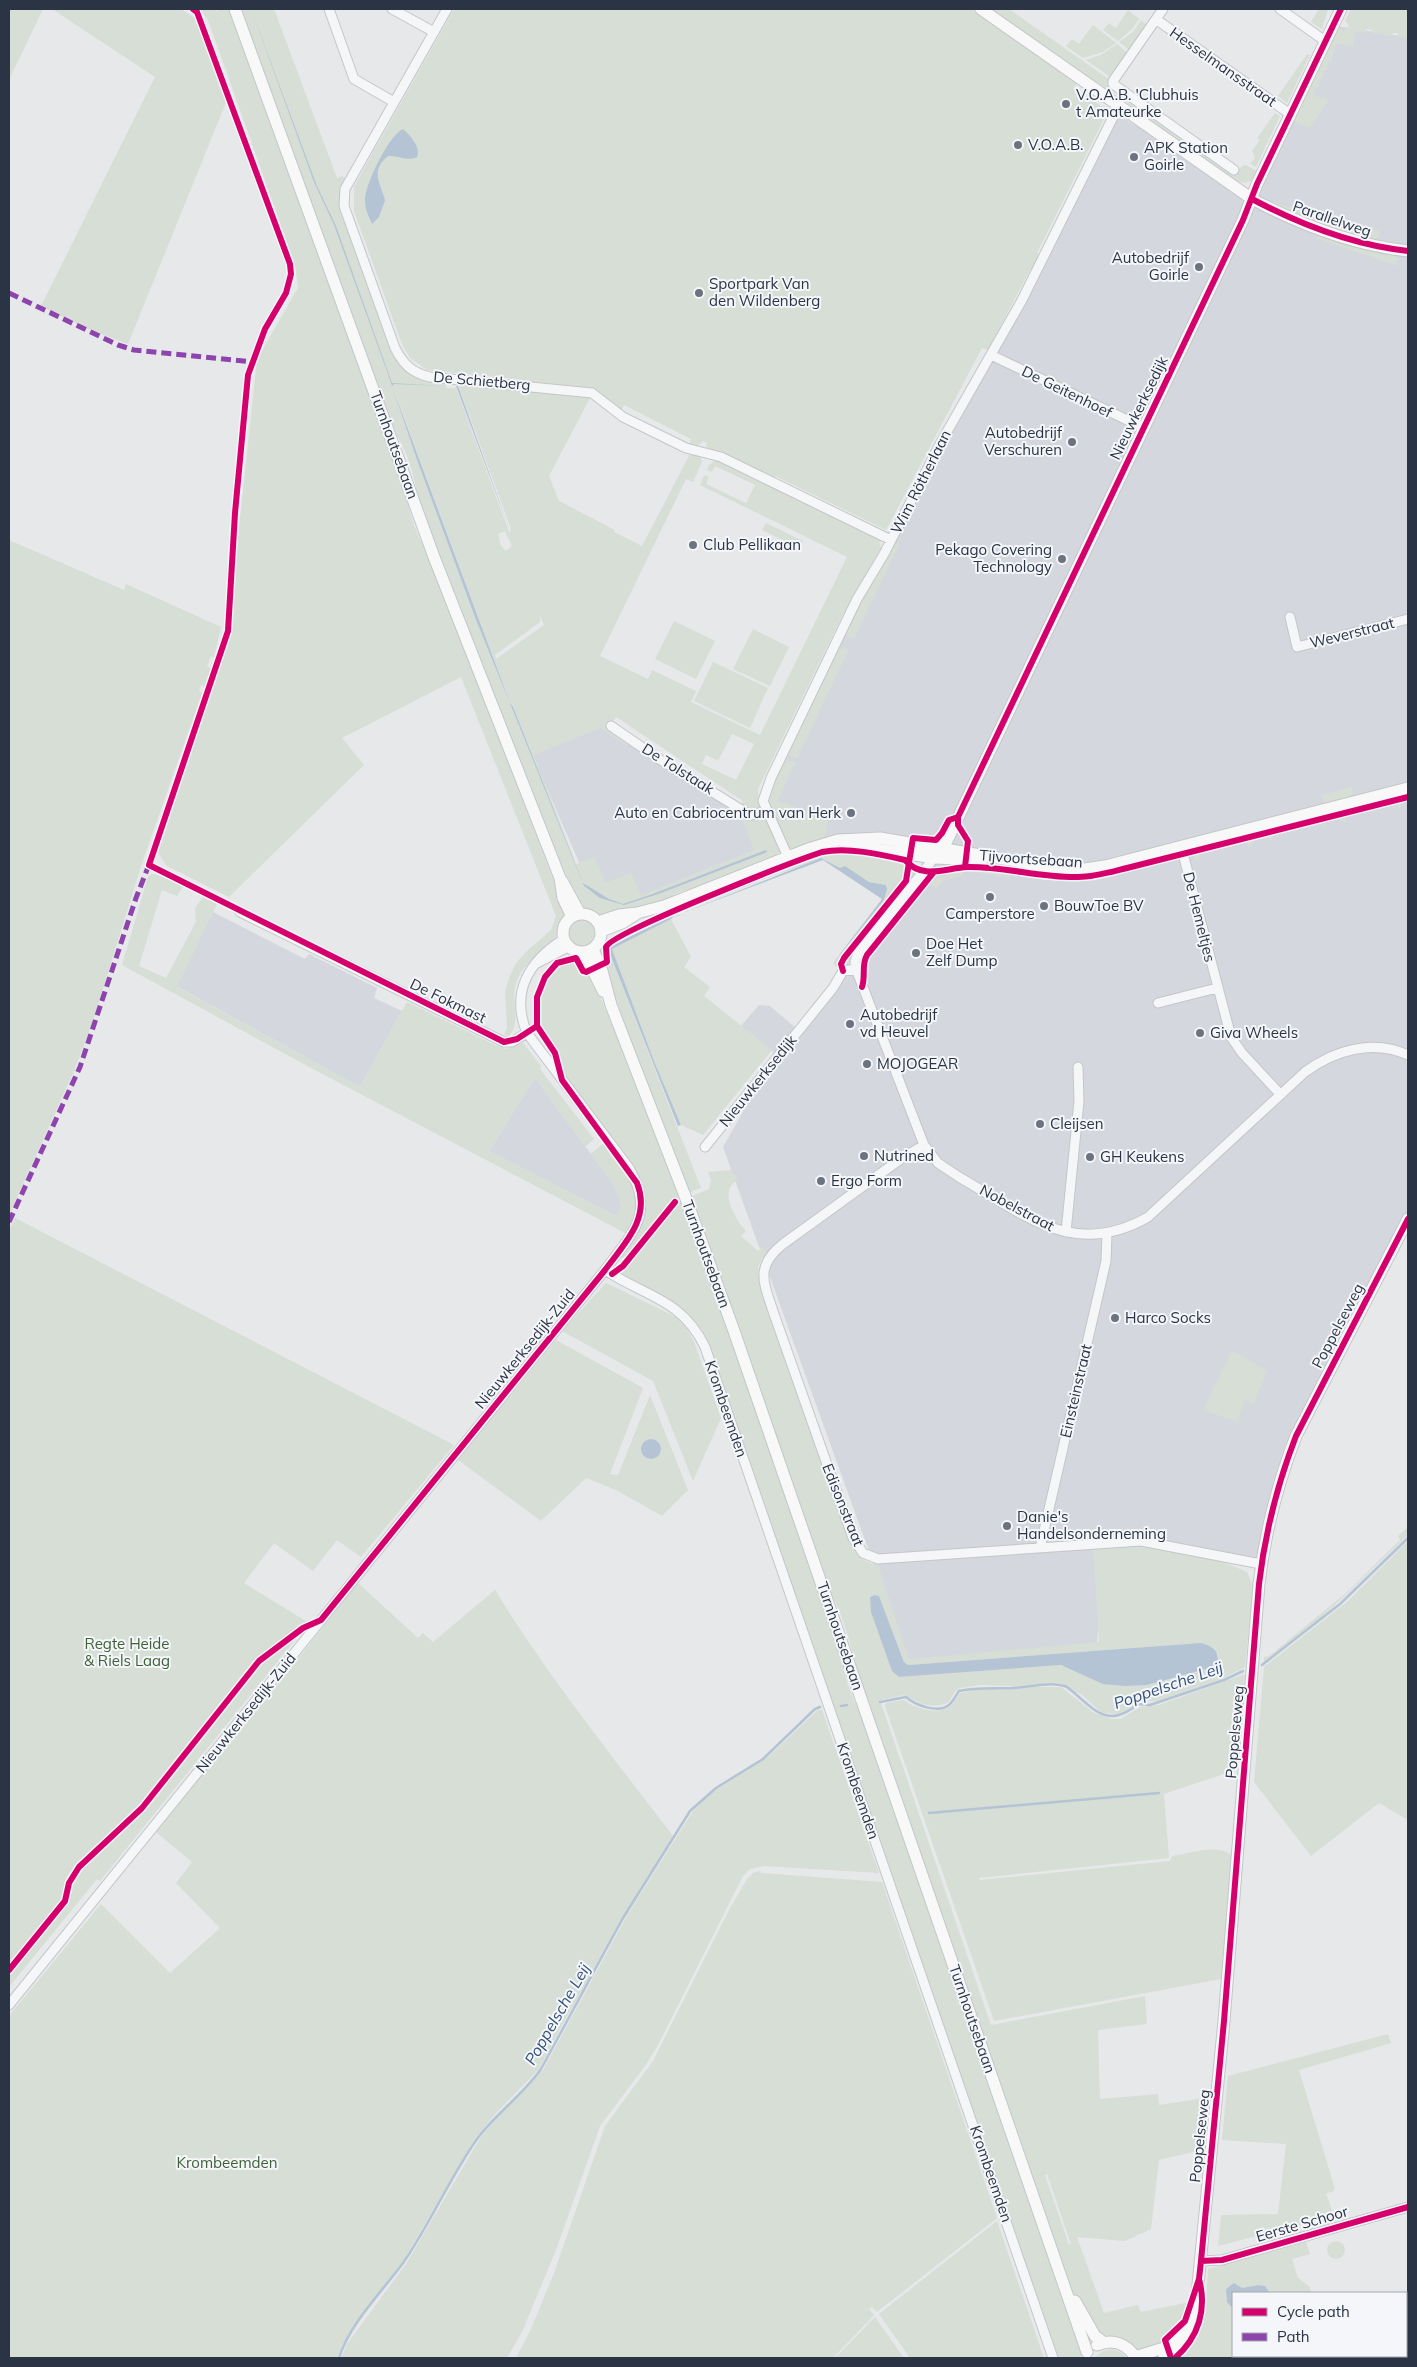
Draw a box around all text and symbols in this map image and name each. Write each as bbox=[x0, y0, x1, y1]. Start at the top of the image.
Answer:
street label: Hesselmansstraat bbox=[1166, 23, 1280, 110]
place label: V.O.A.B. 'Clubhuis t Amateurke bbox=[1076, 85, 1199, 121]
marker: V.O.A.B. 'Clubhuis t Amateurke bbox=[1060, 98, 1072, 110]
place label: V.O.A.B. bbox=[1028, 135, 1084, 154]
place label: APK Station Goirle bbox=[1144, 138, 1228, 174]
marker: V.O.A.B. bbox=[1012, 139, 1024, 151]
marker: APK Station Goirle bbox=[1128, 151, 1140, 163]
street label: Parallelweg bbox=[1290, 196, 1374, 241]
place label: Autobedrijf Goirle bbox=[1112, 248, 1190, 284]
marker: Autobedrijf Goirle bbox=[1193, 261, 1205, 273]
place label: Sportpark Van den Wildenberg bbox=[709, 274, 820, 310]
marker: Sportpark Van den Wildenberg bbox=[693, 287, 705, 299]
street label: Nieuwkerksedijk bbox=[1105, 353, 1172, 463]
street label: De Geitenhoef bbox=[1019, 361, 1117, 422]
street label: De Schietberg bbox=[433, 367, 531, 394]
street label: Turnhoutsebaan bbox=[366, 388, 423, 501]
place label: Autobedrijf Verschuren bbox=[984, 423, 1063, 459]
street label: Wim Rötherlaan bbox=[886, 427, 955, 537]
marker: Autobedrijf Verschuren bbox=[1066, 436, 1078, 448]
place label: Club Pellikaan bbox=[703, 535, 801, 554]
marker: Club Pellikaan bbox=[687, 539, 699, 551]
place label: Pekago Covering Technology bbox=[935, 540, 1052, 576]
marker: Pekago Covering Technology bbox=[1056, 553, 1068, 565]
street label: Weverstraat bbox=[1308, 613, 1396, 652]
street label: De Tolstaak bbox=[639, 739, 718, 798]
place label: Auto en Cabriocentrum van Herk bbox=[614, 803, 841, 822]
marker: Auto en Cabriocentrum van Herk bbox=[845, 807, 857, 819]
street label: Tijvoortsebaan bbox=[979, 845, 1083, 872]
street label: De Hemeltjes bbox=[1179, 870, 1220, 964]
marker: Camperstore bbox=[984, 891, 996, 903]
place label: BouwToe BV bbox=[1054, 896, 1144, 915]
marker: BouwToe BV bbox=[1038, 900, 1050, 912]
place label: Camperstore bbox=[945, 904, 1035, 923]
place label: Doe Het Zelf Dump bbox=[926, 934, 997, 970]
marker: Doe Het Zelf Dump bbox=[910, 947, 922, 959]
street label: De Fokmast bbox=[407, 974, 489, 1027]
place label: Autobedrijf vd Heuvel bbox=[860, 1005, 938, 1041]
marker: Autobedrijf vd Heuvel bbox=[844, 1018, 856, 1030]
place label: Giva Wheels bbox=[1210, 1023, 1298, 1042]
marker: Giva Wheels bbox=[1194, 1027, 1206, 1039]
street label: Nieuwkerksedijk bbox=[715, 1031, 801, 1131]
place label: MOJOGEAR bbox=[877, 1054, 958, 1073]
marker: MOJOGEAR bbox=[861, 1058, 873, 1070]
place label: Cleijsen bbox=[1050, 1114, 1104, 1133]
marker: Cleijsen bbox=[1034, 1118, 1046, 1130]
place label: Nutrined bbox=[874, 1146, 934, 1165]
place label: GH Keukens bbox=[1100, 1147, 1184, 1166]
marker: Nutrined bbox=[858, 1150, 870, 1162]
marker: GH Keukens bbox=[1084, 1151, 1096, 1163]
place label: Ergo Form bbox=[831, 1171, 902, 1190]
marker: Ergo Form bbox=[815, 1175, 827, 1187]
street label: Nobelstraat bbox=[977, 1180, 1058, 1235]
street label: Turnhoutsebaan bbox=[678, 1197, 735, 1310]
street label: Poppelseweg bbox=[1307, 1280, 1368, 1371]
street label: Nieuwkerksedijk-Zuid bbox=[470, 1285, 579, 1412]
place label: Harco Socks bbox=[1125, 1308, 1211, 1327]
marker: Harco Socks bbox=[1109, 1312, 1121, 1324]
street label: Einsteinstraat bbox=[1056, 1342, 1096, 1440]
street label: Krombeemden bbox=[701, 1358, 752, 1460]
street label: Edisonstraat bbox=[818, 1461, 869, 1549]
place label: Danie's Handelsonderneming bbox=[1017, 1507, 1166, 1543]
marker: Danie's Handelsonderneming bbox=[1001, 1520, 1013, 1532]
street label: Turnhoutsebaan bbox=[813, 1579, 868, 1693]
park label: Regte Heide & Riels Laag bbox=[84, 1634, 170, 1670]
street label: Nieuwkerksedijk-Zuid bbox=[191, 1649, 300, 1776]
water label: Poppelsche Leij bbox=[1111, 1657, 1225, 1713]
street label: Poppelseweg bbox=[1221, 1685, 1248, 1779]
street label: Krombeemden bbox=[833, 1740, 884, 1842]
water label: Poppelsche Leij bbox=[520, 1959, 594, 2068]
street label: Turnhoutsebaan bbox=[945, 1962, 1000, 2076]
street label: Poppelseweg bbox=[1185, 2089, 1214, 2183]
street label: Krombeemden bbox=[966, 2123, 1017, 2225]
park label: Krombeemden bbox=[176, 2153, 278, 2172]
street label: Eerste Schoor bbox=[1254, 2201, 1351, 2246]
legend bbox=[1232, 2292, 1407, 2357]
text: Cycle path bbox=[1277, 2302, 1350, 2321]
text: Path bbox=[1277, 2327, 1309, 2346]

